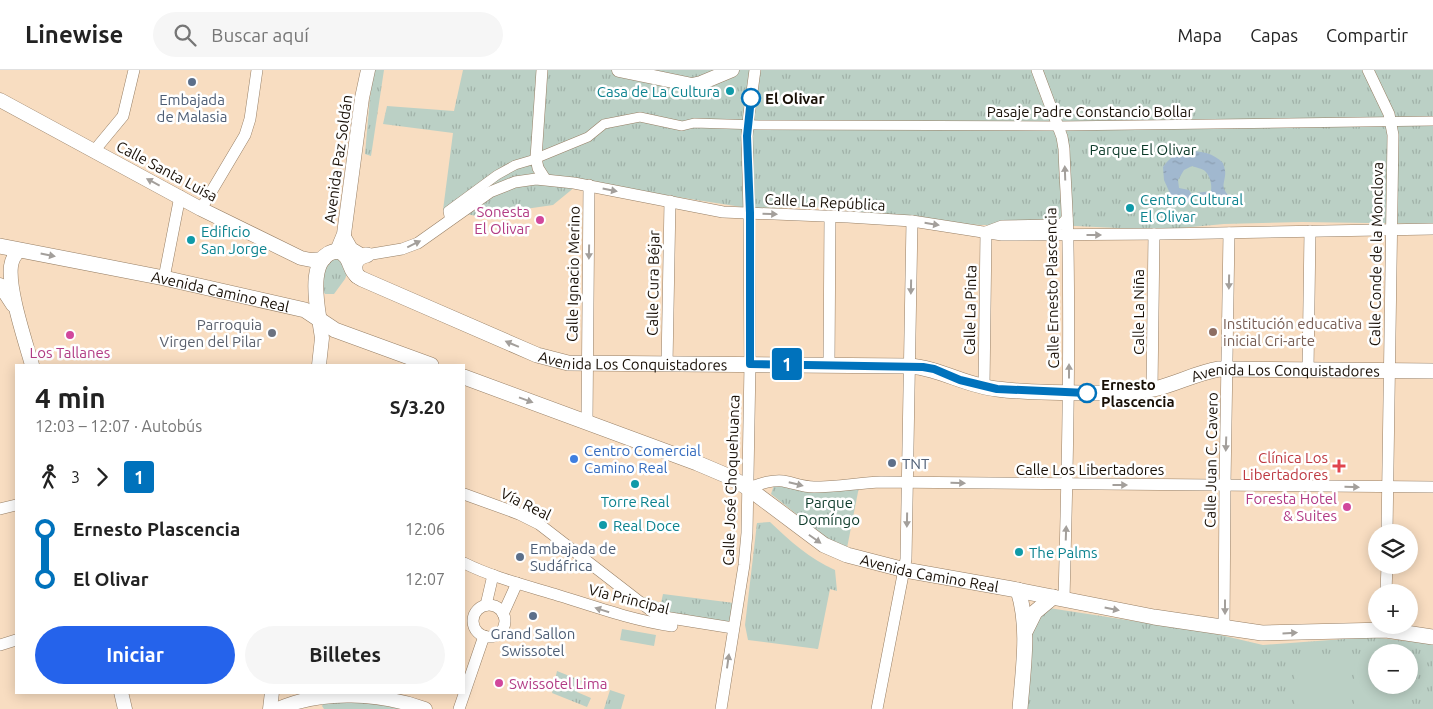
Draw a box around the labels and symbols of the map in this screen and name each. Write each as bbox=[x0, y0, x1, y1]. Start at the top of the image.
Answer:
marker: Embajada de Malasia bbox=[186, 76, 198, 88]
place label: Casa de La Cultura bbox=[597, 83, 720, 100]
marker: Casa de La Cultura bbox=[724, 85, 736, 97]
marker: El Olivar bbox=[741, 88, 761, 108]
place label: El Olivar bbox=[765, 90, 825, 107]
place label: Embajada de Malasia bbox=[157, 91, 227, 125]
street label: Avenida Paz Soldán bbox=[321, 94, 355, 224]
street label: Pasaje Padre Constancio Bollar bbox=[987, 103, 1194, 120]
street label: Calle Santa Luisa bbox=[114, 137, 220, 205]
park label: Parque El Olivar bbox=[1090, 141, 1197, 158]
street label: Calle Conde de la Monclova bbox=[1366, 162, 1386, 346]
one-way arrow bbox=[1061, 165, 1069, 181]
one-way arrow bbox=[146, 178, 161, 186]
one-way arrow bbox=[603, 186, 619, 194]
street label: Calle La República bbox=[764, 190, 886, 214]
place label: Centro Cultural El Olivar bbox=[1140, 191, 1243, 225]
marker: Centro Cultural El Olivar bbox=[1124, 202, 1136, 214]
place label: Sonesta El Olivar bbox=[474, 203, 530, 237]
street label: Calle Ignacio Merino bbox=[563, 206, 583, 342]
street label: Calle Ernesto Plascencia bbox=[1042, 207, 1062, 369]
one-way arrow bbox=[763, 210, 779, 218]
marker: Sonesta El Olivar bbox=[534, 214, 546, 226]
one-way arrow bbox=[925, 221, 941, 229]
place label: Edificio San Jorge bbox=[201, 223, 267, 257]
street label: Calle Cura Béjar bbox=[644, 230, 662, 336]
one-way arrow bbox=[1086, 231, 1102, 239]
marker: Edificio San Jorge bbox=[185, 234, 197, 246]
one-way arrow bbox=[407, 240, 421, 248]
one-way arrow bbox=[585, 244, 593, 260]
one-way arrow bbox=[40, 251, 55, 259]
street label: Calle La Pinta bbox=[961, 265, 979, 355]
street label: Avenida Camino Real bbox=[150, 267, 291, 315]
street label: Calle La Niña bbox=[1130, 269, 1147, 355]
one-way arrow bbox=[1225, 274, 1233, 290]
one-way arrow bbox=[907, 280, 915, 296]
place label: Institución educativa inicial Cri-arte bbox=[1223, 315, 1362, 349]
place label: Parroquia Virgen del Pilar bbox=[159, 316, 262, 350]
marker: Institución educativa inicial Cri-arte bbox=[1207, 326, 1219, 338]
marker: Parroquia Virgen del Pilar bbox=[266, 327, 278, 339]
marker: Los Tallanes bbox=[64, 329, 76, 341]
one-way arrow bbox=[505, 339, 519, 347]
place label: Los Tallanes bbox=[30, 344, 110, 361]
street label: Avenida Los Conquistadores bbox=[537, 347, 727, 373]
line badge: 1 bbox=[771, 348, 803, 380]
street label: Avenida Los Conquistadores bbox=[1189, 360, 1380, 385]
one-way arrow bbox=[1065, 362, 1073, 378]
place label: Ernesto Plascencia bbox=[1101, 376, 1175, 410]
marker: Ernesto Plascencia bbox=[1077, 383, 1097, 403]
street label: Calle Juan C. Cavero bbox=[1201, 392, 1221, 528]
street label: Calle José Choquehuanca bbox=[720, 394, 742, 566]
one-way arrow bbox=[519, 396, 534, 404]
one-way arrow bbox=[1222, 437, 1230, 453]
place label: Centro Comercial Camino Real bbox=[584, 442, 701, 476]
place label: Clínica Los Libertadores bbox=[1242, 449, 1328, 483]
marker: Centro Comercial Camino Real bbox=[568, 453, 580, 465]
place label: TNT bbox=[902, 455, 930, 472]
marker: TNT bbox=[886, 457, 898, 469]
marker: Clínica Los Libertadores bbox=[1332, 459, 1346, 473]
street label: Calle Los Libertadores bbox=[1016, 461, 1164, 478]
marker: Torre Real bbox=[629, 478, 641, 490]
one-way arrow bbox=[950, 479, 966, 487]
one-way arrow bbox=[788, 481, 803, 489]
one-way arrow bbox=[1112, 481, 1128, 489]
one-way arrow bbox=[1345, 483, 1361, 491]
street label: Vía Real bbox=[498, 485, 554, 524]
place label: Foresta Hotel & Suites bbox=[1246, 490, 1337, 524]
place label: Torre Real bbox=[601, 493, 669, 510]
park label: Parque Domíngo bbox=[798, 494, 860, 528]
marker: Foresta Hotel & Suites bbox=[1341, 501, 1353, 513]
one-way arrow bbox=[903, 512, 911, 528]
place label: Real Doce bbox=[613, 517, 680, 534]
marker: Real Doce bbox=[597, 519, 609, 531]
one-way arrow bbox=[1063, 525, 1071, 541]
one-way arrow bbox=[809, 534, 822, 544]
place label: Embajada de Sudáfrica bbox=[530, 540, 616, 574]
place label: The Palms bbox=[1029, 544, 1098, 561]
marker: The Palms bbox=[1013, 546, 1025, 558]
street label: Avenida Camino Real bbox=[859, 550, 1000, 595]
marker: Embajada de Sudáfrica bbox=[514, 551, 526, 563]
street label: Vía Principal bbox=[587, 581, 671, 617]
one-way arrow bbox=[1220, 599, 1228, 615]
one-way arrow bbox=[595, 605, 610, 613]
one-way arrow bbox=[1105, 605, 1121, 613]
marker: Grand Sallon Swissotel bbox=[527, 610, 539, 622]
place label: Grand Sallon Swissotel bbox=[491, 625, 575, 659]
one-way arrow bbox=[1283, 629, 1299, 637]
one-way arrow bbox=[724, 652, 732, 668]
place label: Swissotel Lima bbox=[509, 675, 607, 692]
marker: Swissotel Lima bbox=[493, 677, 505, 689]

